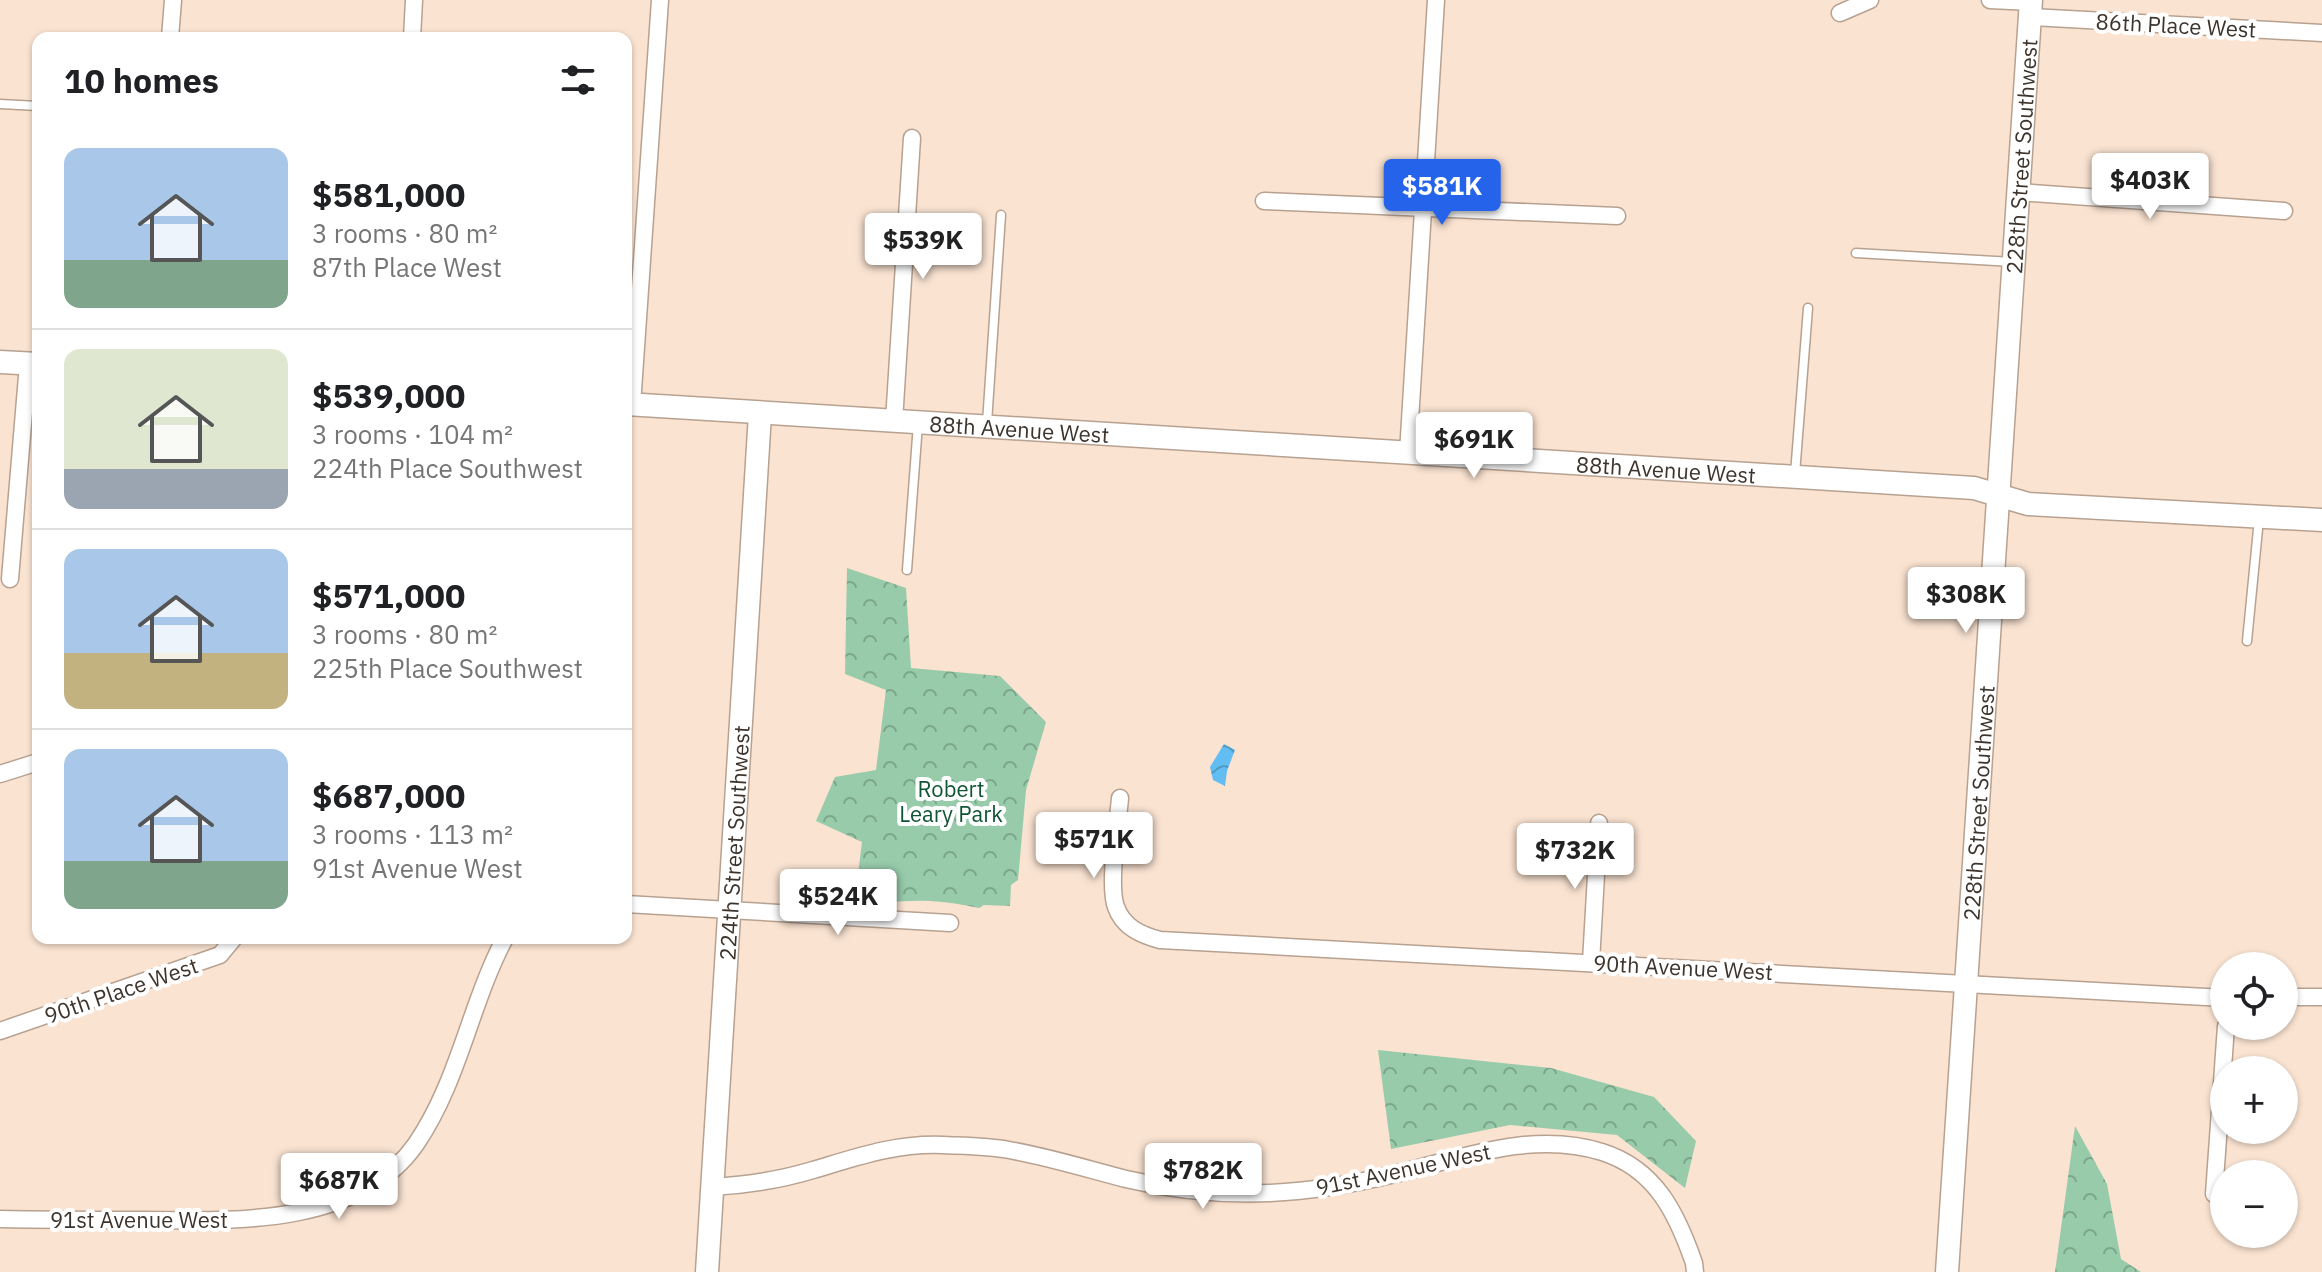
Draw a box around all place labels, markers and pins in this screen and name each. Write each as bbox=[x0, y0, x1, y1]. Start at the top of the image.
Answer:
pin: $403K bbox=[2094, 153, 2206, 221]
pin: $581K bbox=[1386, 159, 1498, 227]
pin: $539K bbox=[867, 213, 979, 281]
pin: $691K bbox=[1418, 412, 1530, 480]
pin: $308K bbox=[1910, 567, 2022, 635]
pin: $571K bbox=[1038, 812, 1150, 880]
pin: $732K bbox=[1519, 823, 1631, 891]
pin: $524K bbox=[782, 869, 894, 937]
pin: $782K bbox=[1147, 1143, 1259, 1211]
pin: $687K bbox=[283, 1153, 395, 1221]

